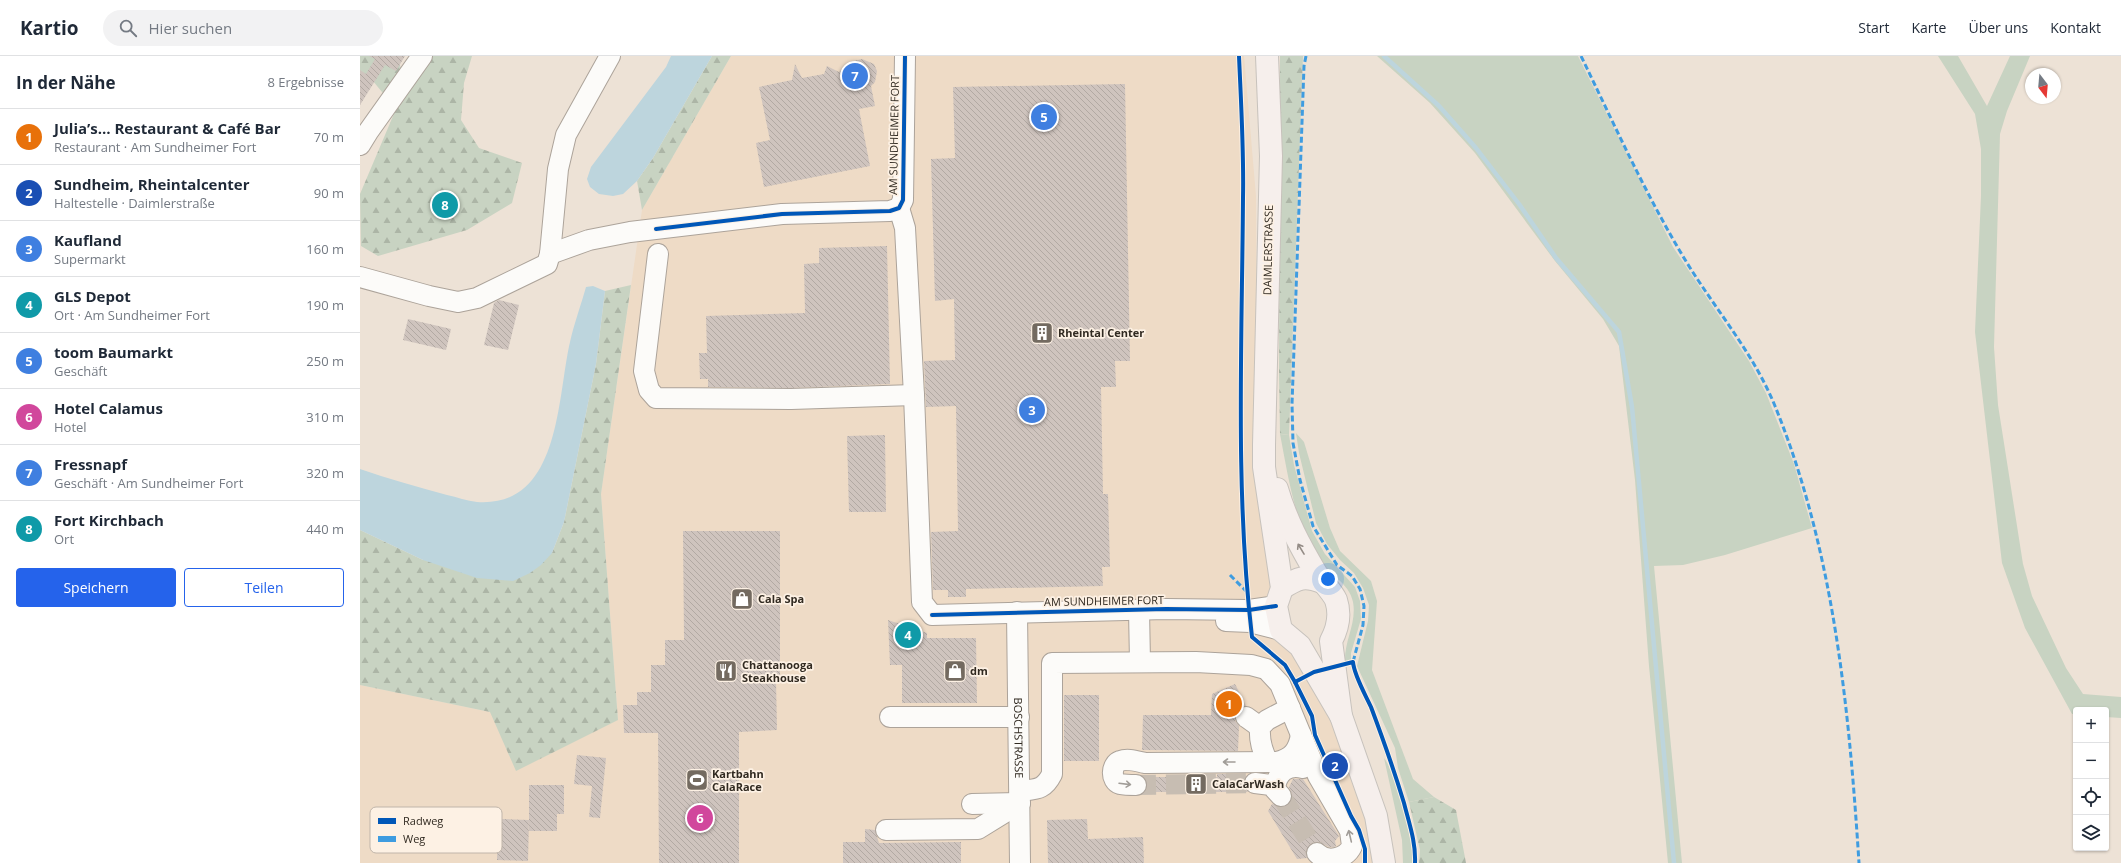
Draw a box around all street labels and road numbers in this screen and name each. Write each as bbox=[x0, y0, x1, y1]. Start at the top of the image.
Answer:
street label: AM SUNDHEIMER FORT bbox=[885, 75, 902, 195]
street label: DAIMLERSTRASSE bbox=[1259, 205, 1276, 295]
street label: AM SUNDHEIMER FORT bbox=[1044, 592, 1164, 609]
street label: BOSCHSTRASSE bbox=[1011, 697, 1027, 779]

